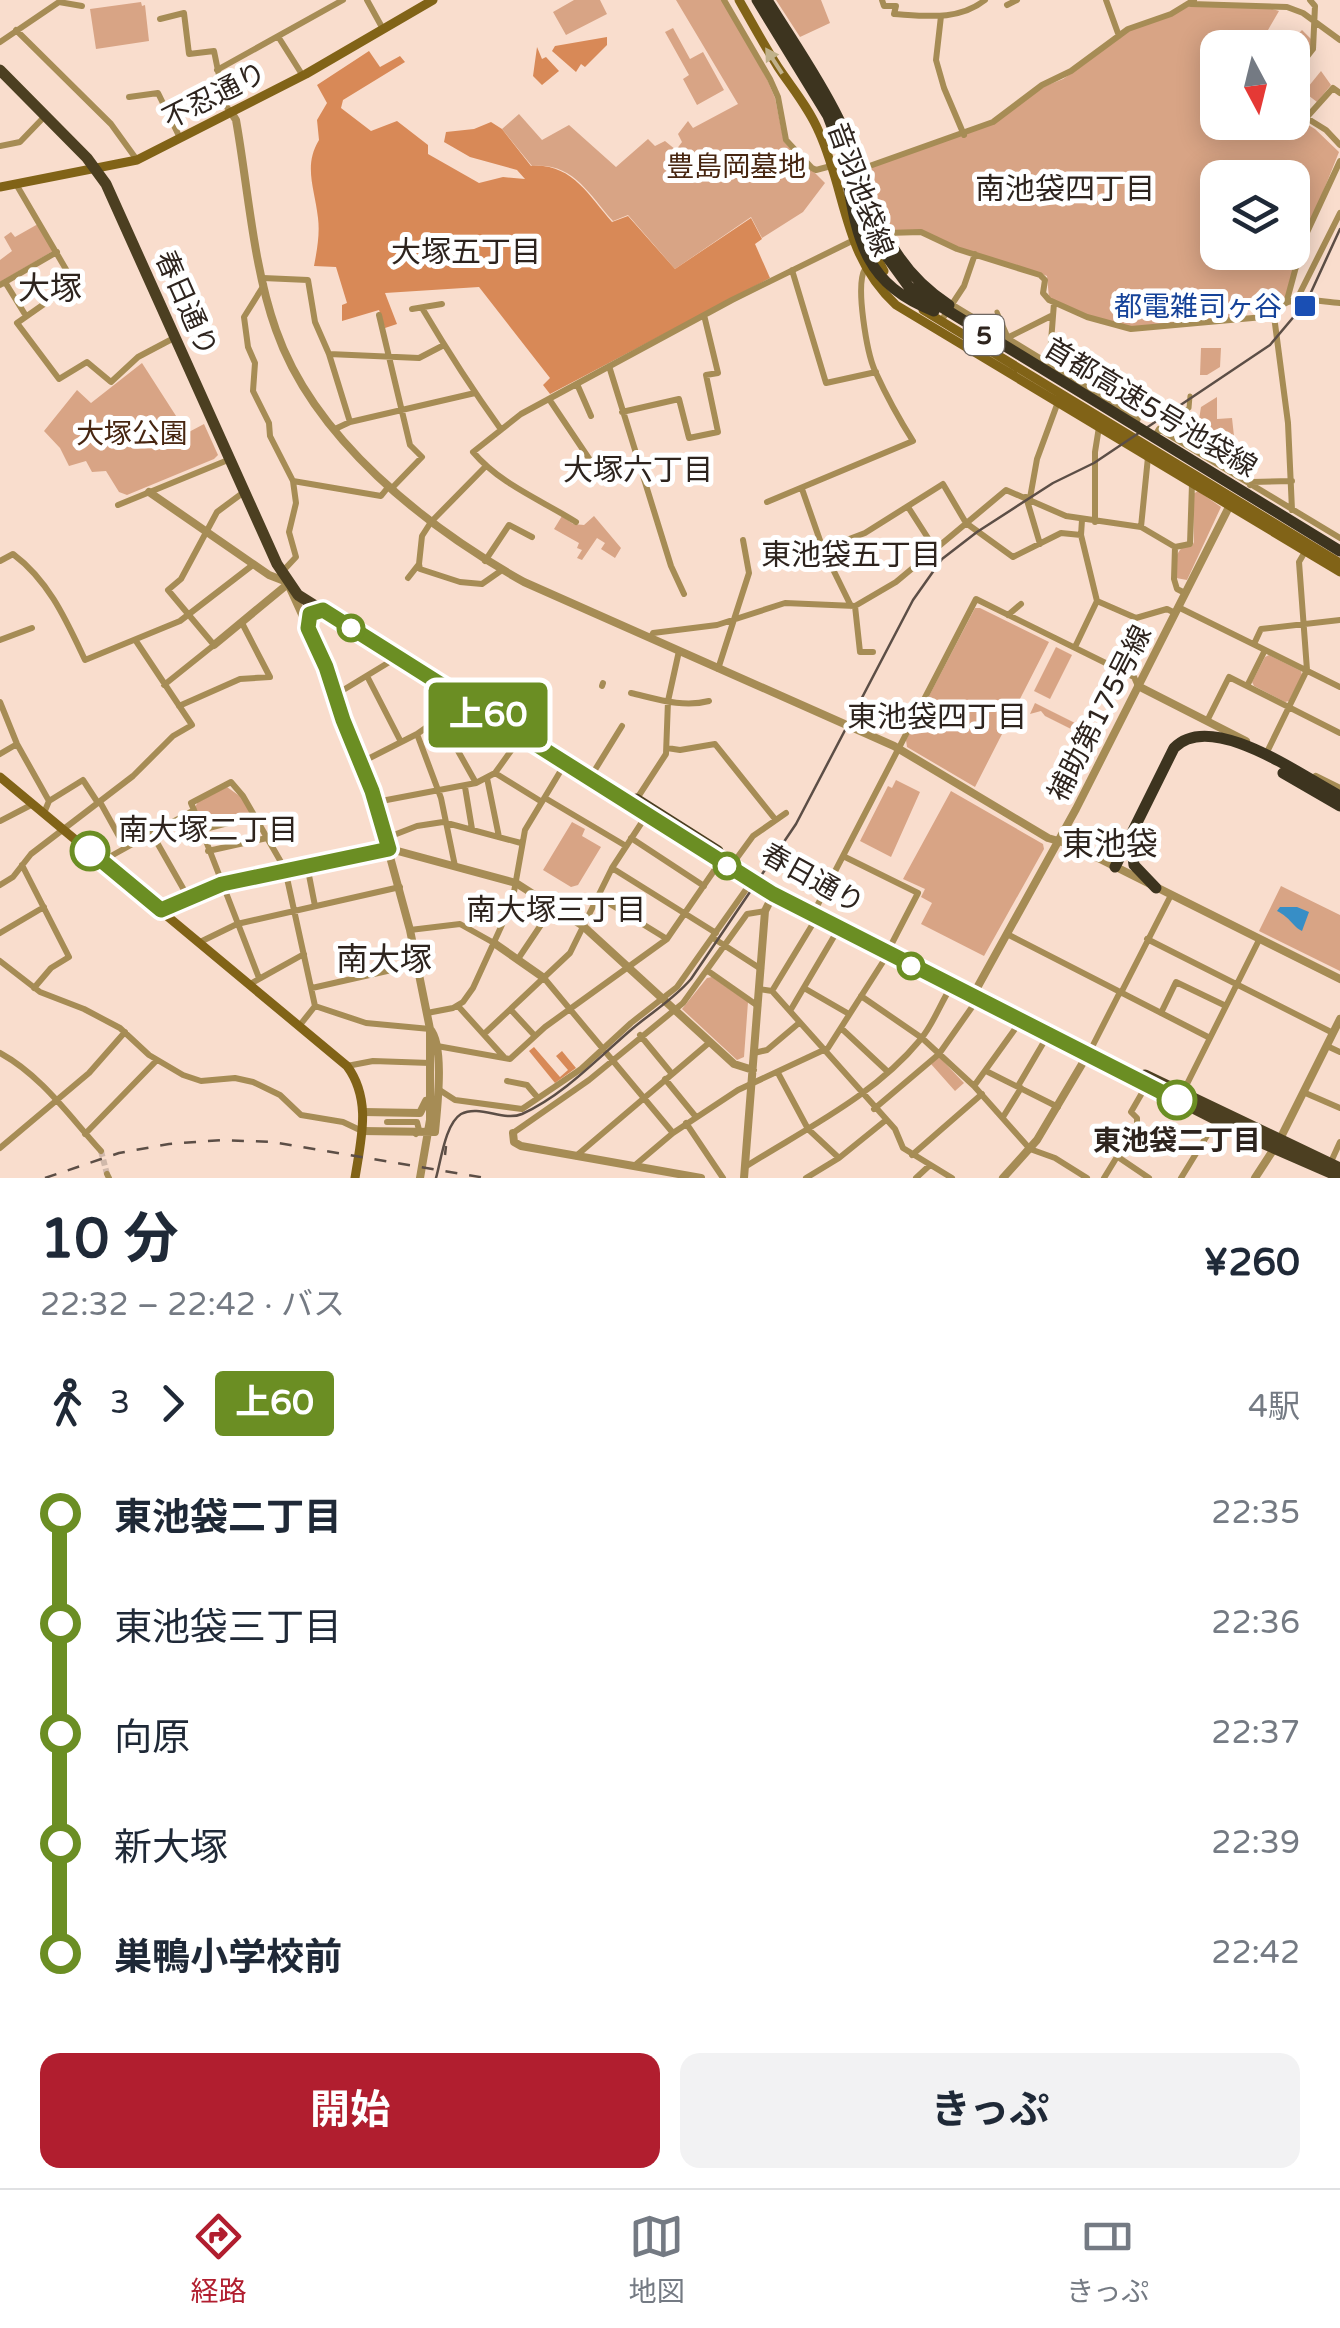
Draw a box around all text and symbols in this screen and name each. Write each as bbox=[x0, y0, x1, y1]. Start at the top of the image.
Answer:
north arrow bbox=[1200, 30, 1310, 140]
map controls bbox=[1200, 30, 1310, 270]
one-way arrow bbox=[766, 47, 784, 74]
street label: 不忍通り bbox=[157, 55, 272, 136]
street label: 音羽池袋線 bbox=[820, 118, 900, 261]
park label: 豊島岡墓地 bbox=[666, 150, 806, 184]
button: layers bbox=[1200, 160, 1310, 270]
district label: 南池袋四丁目 bbox=[975, 171, 1155, 208]
district label: 大塚五丁目 bbox=[391, 234, 541, 271]
street label: 春日通り bbox=[148, 245, 224, 361]
district label: 大塚 bbox=[18, 270, 82, 308]
place label: 都電雑司ヶ谷 bbox=[1114, 290, 1282, 324]
marker: 都電雑司ヶ谷 bbox=[1292, 293, 1318, 319]
road number: 5 bbox=[964, 315, 1004, 355]
street label: 首都高速5号池袋線 bbox=[1038, 331, 1263, 485]
park label: 大塚公園 bbox=[76, 417, 188, 451]
district label: 大塚六丁目 bbox=[563, 452, 713, 489]
district label: 東池袋五丁目 bbox=[761, 537, 941, 574]
unlabelled marker bbox=[338, 615, 364, 641]
street label: 補助第175号線 bbox=[1041, 620, 1159, 807]
line badge: 上60 bbox=[430, 682, 546, 748]
text: 上60 bbox=[449, 694, 527, 736]
district label: 東池袋四丁目 bbox=[847, 699, 1027, 736]
district label: 南大塚二丁目 bbox=[118, 812, 298, 849]
district label: 東池袋 bbox=[1062, 826, 1158, 864]
unlabelled marker bbox=[71, 832, 109, 870]
street label: 春日通り bbox=[755, 837, 870, 921]
unlabelled marker bbox=[714, 853, 740, 879]
district label: 南大塚三丁目 bbox=[466, 892, 646, 929]
district label: 南大塚 bbox=[336, 941, 432, 979]
unlabelled marker bbox=[898, 953, 924, 979]
marker: 東池袋二丁目 bbox=[1158, 1081, 1196, 1119]
place label: 東池袋二丁目 bbox=[1093, 1124, 1261, 1158]
text: 10 分 bbox=[40, 1207, 178, 1273]
text: ¥260 bbox=[1203, 1240, 1300, 1286]
text: 22:32 – 22:42 · バス bbox=[40, 1286, 345, 1324]
icon: walk bbox=[40, 1376, 95, 1431]
icon: forward bbox=[145, 1376, 200, 1431]
text: 上60 bbox=[235, 1382, 314, 1424]
text: 3 bbox=[110, 1384, 130, 1422]
text: 4駅 bbox=[1248, 1388, 1300, 1426]
text: 22:35 bbox=[1211, 1494, 1300, 1532]
text: 東池袋二丁目 bbox=[114, 1495, 342, 1541]
text: 22:36 bbox=[1211, 1604, 1300, 1642]
text: 東池袋三丁目 bbox=[114, 1605, 342, 1651]
text: 22:37 bbox=[1211, 1714, 1300, 1752]
text: 向原 bbox=[114, 1715, 190, 1761]
text: 22:39 bbox=[1211, 1824, 1300, 1862]
text: 新大塚 bbox=[114, 1825, 228, 1871]
text: 22:42 bbox=[1211, 1934, 1300, 1972]
text: 巣鴨小学校前 bbox=[114, 1935, 342, 1981]
button: 開始 bbox=[40, 2053, 660, 2168]
button: きっぷ bbox=[680, 2053, 1300, 2168]
tab: 経路 bbox=[191, 2209, 247, 2309]
tab: 地図 bbox=[629, 2209, 685, 2309]
tab: きっぷ bbox=[1066, 2209, 1149, 2309]

